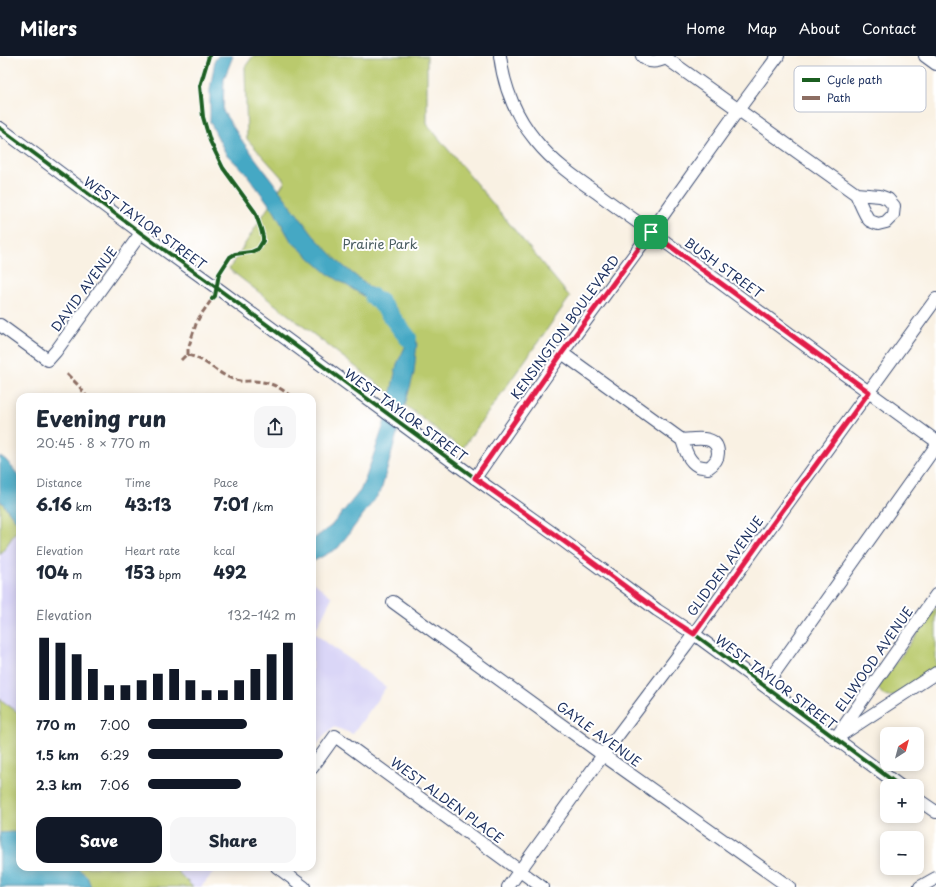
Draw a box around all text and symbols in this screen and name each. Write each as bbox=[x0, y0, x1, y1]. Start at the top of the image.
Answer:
text: Milers bbox=[20, 14, 77, 42]
text: Home bbox=[686, 18, 725, 39]
text: Map bbox=[747, 18, 777, 39]
text: About bbox=[799, 18, 840, 39]
text: Contact bbox=[862, 18, 916, 39]
legend bbox=[794, 66, 926, 112]
text: Cycle path bbox=[827, 71, 882, 88]
text: Path bbox=[827, 89, 851, 106]
street label: WEST TAYLOR STREET bbox=[80, 172, 211, 274]
pin bbox=[634, 215, 668, 249]
icon: arrive bbox=[640, 221, 662, 243]
street label: BUSH STREET bbox=[681, 233, 767, 303]
park label: Prairie Park bbox=[342, 234, 418, 253]
street label: DAVID AVENUE bbox=[46, 242, 121, 335]
street label: KENSINGTON BOULEVARD bbox=[506, 251, 624, 403]
street label: WEST TAYLOR STREET bbox=[341, 364, 472, 466]
text: Evening run bbox=[36, 401, 166, 434]
button: share bbox=[254, 406, 296, 448]
text: 20:45 · 8 × 770 m bbox=[36, 433, 150, 452]
text: Distance bbox=[36, 474, 82, 491]
text: Time bbox=[125, 474, 151, 491]
text: Pace bbox=[213, 474, 238, 491]
text: 6.16 bbox=[36, 491, 72, 517]
text: 43:13 bbox=[125, 491, 172, 517]
text: 7:01 bbox=[213, 491, 249, 517]
text: km bbox=[72, 498, 92, 515]
text: /km bbox=[249, 498, 273, 515]
street label: GLIDDEN AVENUE bbox=[682, 512, 767, 619]
text: Elevation bbox=[36, 542, 83, 559]
text: Heart rate bbox=[125, 542, 180, 559]
text: kcal bbox=[213, 542, 235, 559]
text: 104 bbox=[36, 559, 69, 585]
text: 153 bbox=[125, 559, 155, 585]
text: 492 bbox=[213, 559, 247, 585]
text: m bbox=[69, 566, 82, 583]
text: bpm bbox=[155, 566, 181, 583]
street label: ELLWOOD AVENUE bbox=[830, 602, 917, 715]
text: Elevation bbox=[36, 605, 92, 624]
text: 132–142 m bbox=[228, 605, 296, 624]
street label: WEST TAYLOR STREET bbox=[712, 630, 841, 734]
street label: GAYLE AVENUE bbox=[553, 696, 645, 771]
text: 770 m bbox=[36, 715, 76, 734]
text: 7:00 bbox=[100, 715, 130, 734]
north arrow bbox=[880, 727, 924, 771]
map controls bbox=[880, 727, 924, 875]
text: 1.5 km bbox=[36, 745, 79, 764]
text: 6:29 bbox=[100, 745, 129, 764]
street label: WEST ALDEN PLACE bbox=[387, 752, 508, 847]
text: 2.3 km bbox=[36, 775, 82, 794]
text: 7:06 bbox=[100, 775, 130, 794]
button: + bbox=[880, 779, 924, 823]
button: Save bbox=[36, 817, 162, 863]
button: Share bbox=[170, 817, 296, 863]
button: − bbox=[880, 831, 924, 875]

